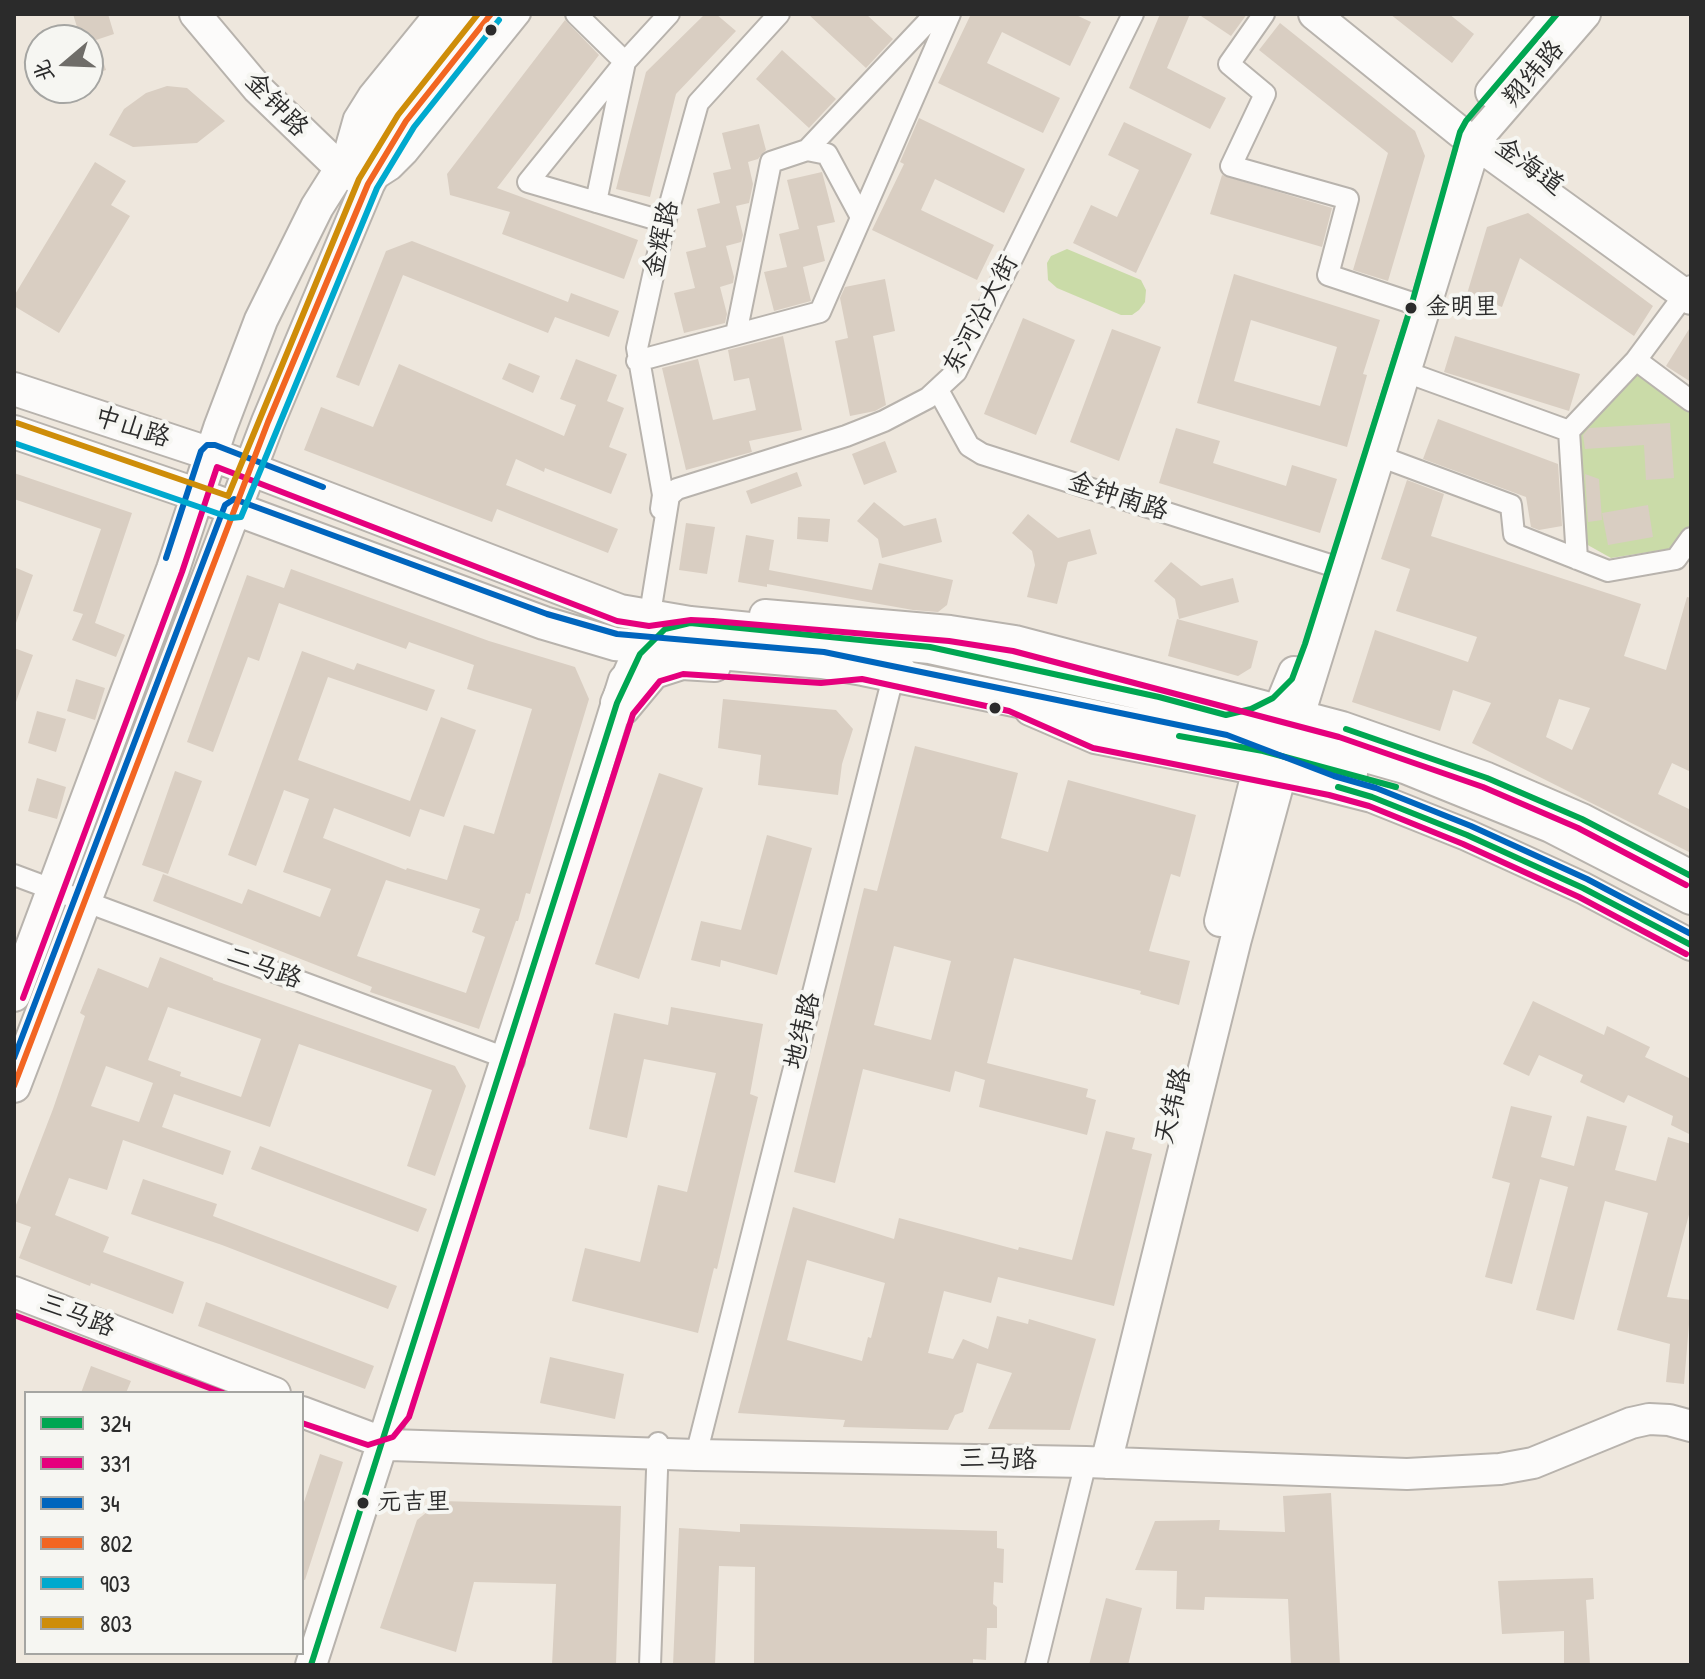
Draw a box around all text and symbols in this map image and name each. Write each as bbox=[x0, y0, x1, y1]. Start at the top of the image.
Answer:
unlabelled marker bbox=[483, 22, 499, 38]
north arrow bbox=[24, 24, 104, 104]
street label: 翔纬路 bbox=[1497, 34, 1571, 114]
text: 北 bbox=[25, 56, 61, 86]
street label: 金钟路 bbox=[238, 66, 314, 144]
street label: 金海道 bbox=[1488, 131, 1570, 203]
street label: 金辉路 bbox=[638, 197, 686, 281]
street label: 东河沿大街 bbox=[937, 250, 1025, 380]
place label: 金明里 bbox=[1426, 294, 1498, 322]
marker: 金明里 bbox=[1403, 300, 1419, 316]
street label: 中山路 bbox=[90, 401, 174, 455]
street label: 金钟南路 bbox=[1064, 466, 1172, 528]
unlabelled marker bbox=[987, 700, 1003, 716]
street label: 二马路 bbox=[222, 940, 306, 996]
street label: 地纬路 bbox=[778, 989, 828, 1073]
street label: 天纬路 bbox=[1149, 1064, 1199, 1148]
street label: 三马路 bbox=[35, 1287, 119, 1345]
legend bbox=[24, 1391, 304, 1655]
text: 324 bbox=[100, 1407, 131, 1439]
street label: 三马路 bbox=[959, 1444, 1037, 1476]
text: 331 bbox=[100, 1447, 130, 1479]
text: 34 bbox=[100, 1487, 120, 1519]
place label: 元吉里 bbox=[378, 1489, 450, 1517]
marker: 元吉里 bbox=[355, 1495, 371, 1511]
text: 802 bbox=[100, 1527, 132, 1559]
text: 903 bbox=[100, 1567, 130, 1599]
text: 803 bbox=[100, 1607, 132, 1639]

